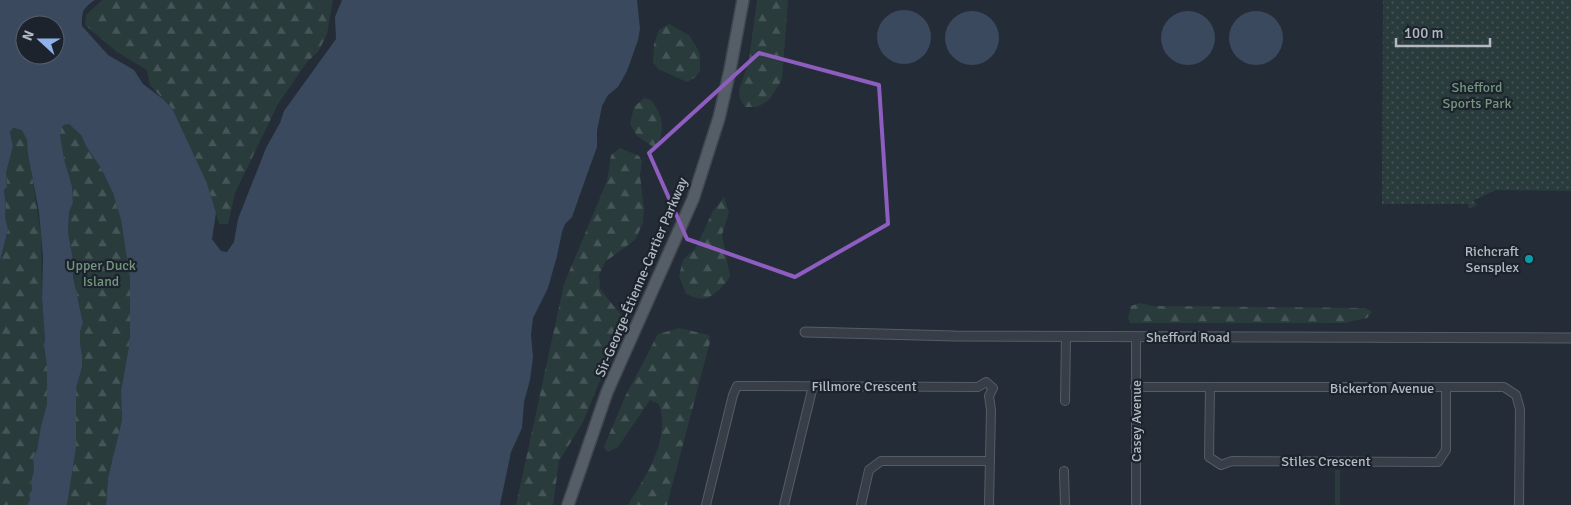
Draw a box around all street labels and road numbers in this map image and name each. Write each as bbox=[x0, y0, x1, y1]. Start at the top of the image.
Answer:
street label: Sir-George-Étienne-Cartier Parkway bbox=[592, 174, 692, 380]
street label: Shefford Road bbox=[1146, 329, 1230, 346]
street label: Fillmore Crescent bbox=[811, 378, 917, 395]
street label: Casey Avenue bbox=[1128, 380, 1145, 462]
street label: Bickerton Avenue bbox=[1330, 380, 1434, 397]
street label: Stiles Crescent bbox=[1281, 453, 1371, 470]

